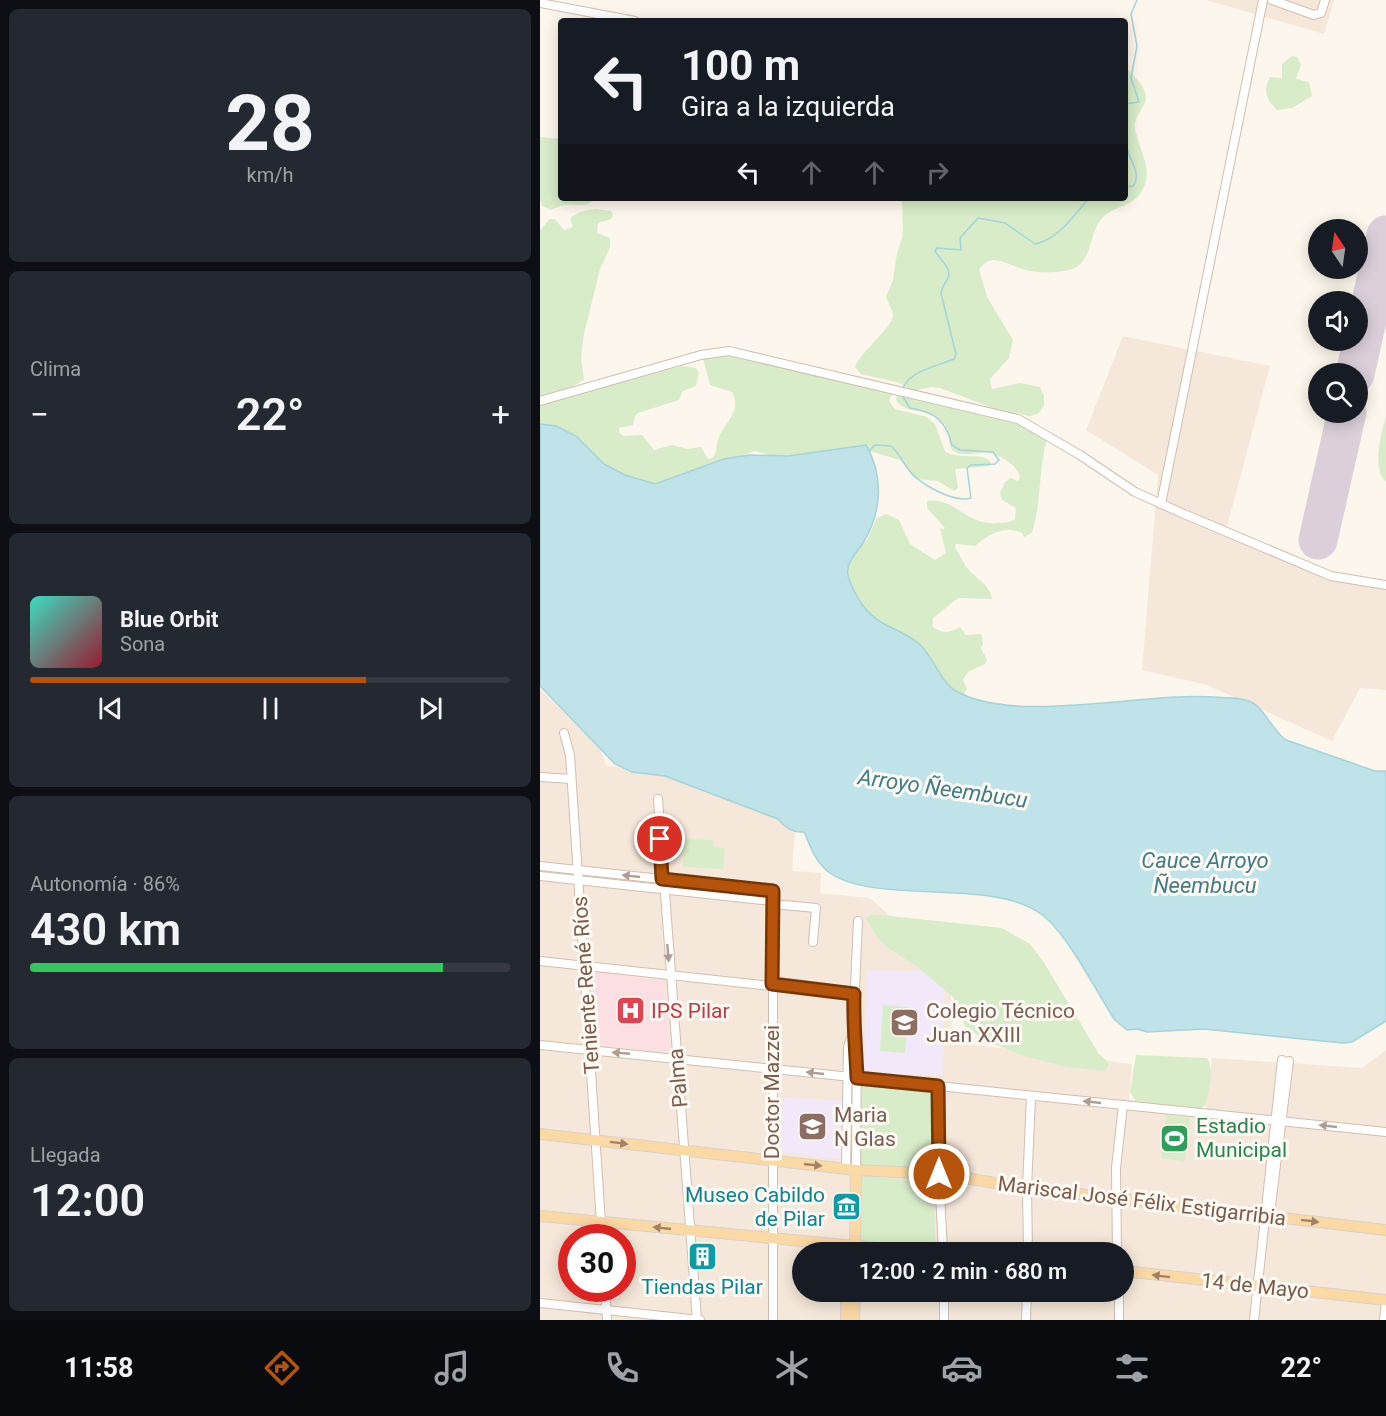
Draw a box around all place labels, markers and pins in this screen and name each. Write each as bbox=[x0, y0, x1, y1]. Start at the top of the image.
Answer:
pin bbox=[634, 813, 685, 864]
hospital icon: IPS Pilar bbox=[614, 995, 646, 1027]
place label: IPS Pilar bbox=[651, 999, 730, 1023]
place label: Colegio Técnico Juan XXIII bbox=[926, 999, 1075, 1047]
school or university icon: Colegio Técnico Juan XXIII bbox=[889, 1007, 921, 1039]
place label: Maria N Glas bbox=[834, 1103, 896, 1151]
school or university icon: Maria N Glas bbox=[797, 1111, 829, 1143]
place label: Estadio Municipal bbox=[1196, 1114, 1287, 1162]
sports icon: Estadio Municipal bbox=[1159, 1122, 1191, 1154]
place label: Museo Cabildo de Pilar bbox=[685, 1183, 825, 1231]
museum icon: Museo Cabildo de Pilar bbox=[830, 1191, 862, 1223]
building icon: Tiendas Pilar bbox=[686, 1240, 718, 1272]
place label: Tiendas Pilar bbox=[641, 1275, 763, 1299]

